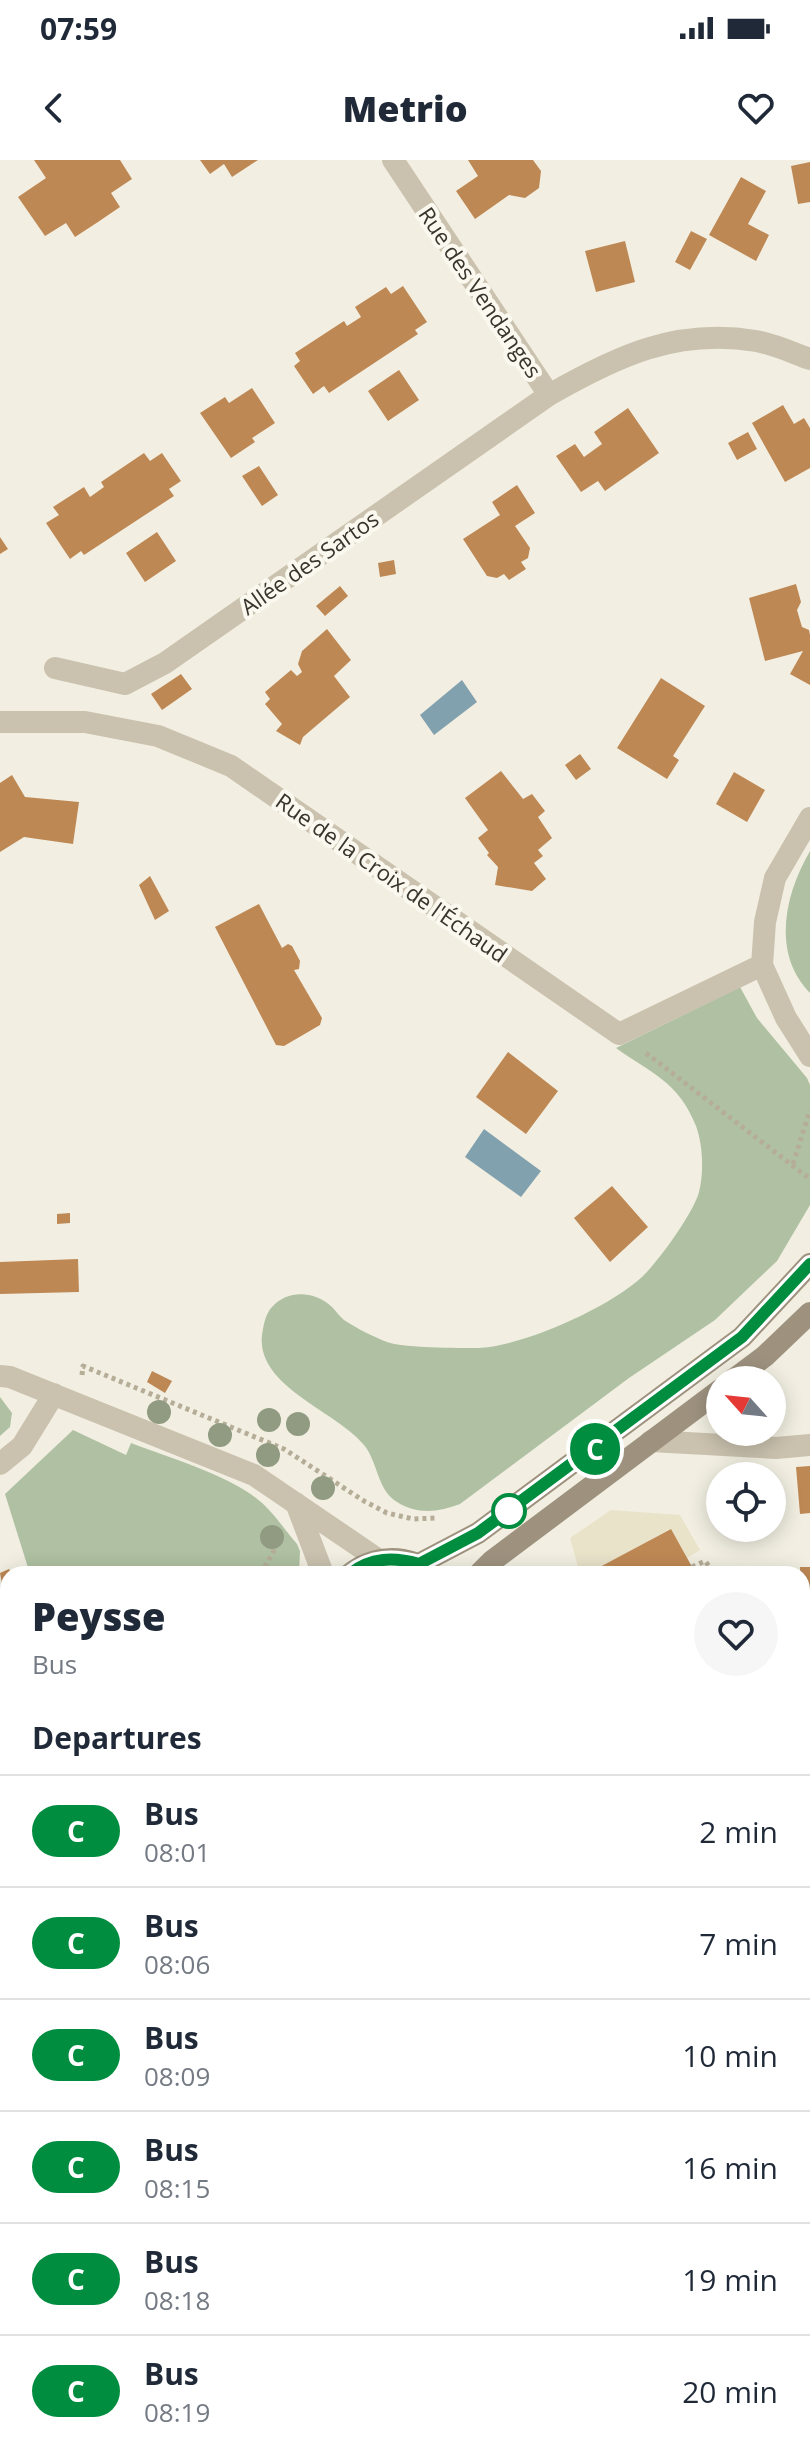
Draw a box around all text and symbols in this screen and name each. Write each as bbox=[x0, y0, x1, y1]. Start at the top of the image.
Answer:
text: 07:59 bbox=[40, 8, 117, 49]
text: Metrio bbox=[342, 84, 468, 133]
icon: back bbox=[32, 86, 76, 130]
icon: heart bbox=[734, 86, 778, 130]
street label: Rue des Vendanges bbox=[413, 201, 549, 383]
street label: Allée des Sartos bbox=[234, 503, 384, 621]
street label: Rue de la Croix de l'Échaud bbox=[270, 785, 514, 969]
north arrow bbox=[706, 1366, 786, 1446]
map controls bbox=[706, 1366, 786, 1542]
line badge: C bbox=[569, 1423, 621, 1475]
text: C bbox=[586, 1430, 604, 1468]
button: locate bbox=[706, 1462, 786, 1542]
unlabelled marker bbox=[492, 1494, 526, 1528]
text: Peysse bbox=[32, 1590, 165, 1642]
button: heart bbox=[694, 1592, 778, 1676]
text: Bus bbox=[32, 1646, 77, 1682]
text: Departures bbox=[32, 1717, 202, 1758]
text: Bus bbox=[144, 1793, 199, 1834]
text: 2 min bbox=[699, 1811, 778, 1852]
text: C bbox=[67, 1812, 85, 1850]
text: 08:01 bbox=[144, 1834, 210, 1870]
text: Bus bbox=[144, 1905, 199, 1946]
text: 7 min bbox=[699, 1923, 778, 1964]
text: C bbox=[67, 1924, 85, 1962]
text: 08:06 bbox=[144, 1946, 210, 1982]
text: Bus bbox=[144, 2017, 199, 2058]
text: 10 min bbox=[682, 2035, 778, 2076]
text: C bbox=[67, 2036, 85, 2074]
text: 08:09 bbox=[144, 2058, 210, 2094]
text: Bus bbox=[144, 2129, 199, 2170]
text: 16 min bbox=[682, 2147, 778, 2188]
text: C bbox=[67, 2148, 85, 2186]
text: 08:15 bbox=[144, 2170, 210, 2206]
text: Bus bbox=[144, 2241, 199, 2282]
text: 19 min bbox=[682, 2259, 778, 2300]
text: C bbox=[67, 2260, 85, 2298]
text: 08:18 bbox=[144, 2282, 210, 2318]
text: Bus bbox=[144, 2353, 199, 2394]
text: 20 min bbox=[682, 2371, 778, 2412]
text: C bbox=[67, 2372, 85, 2410]
text: 08:19 bbox=[144, 2394, 210, 2430]

